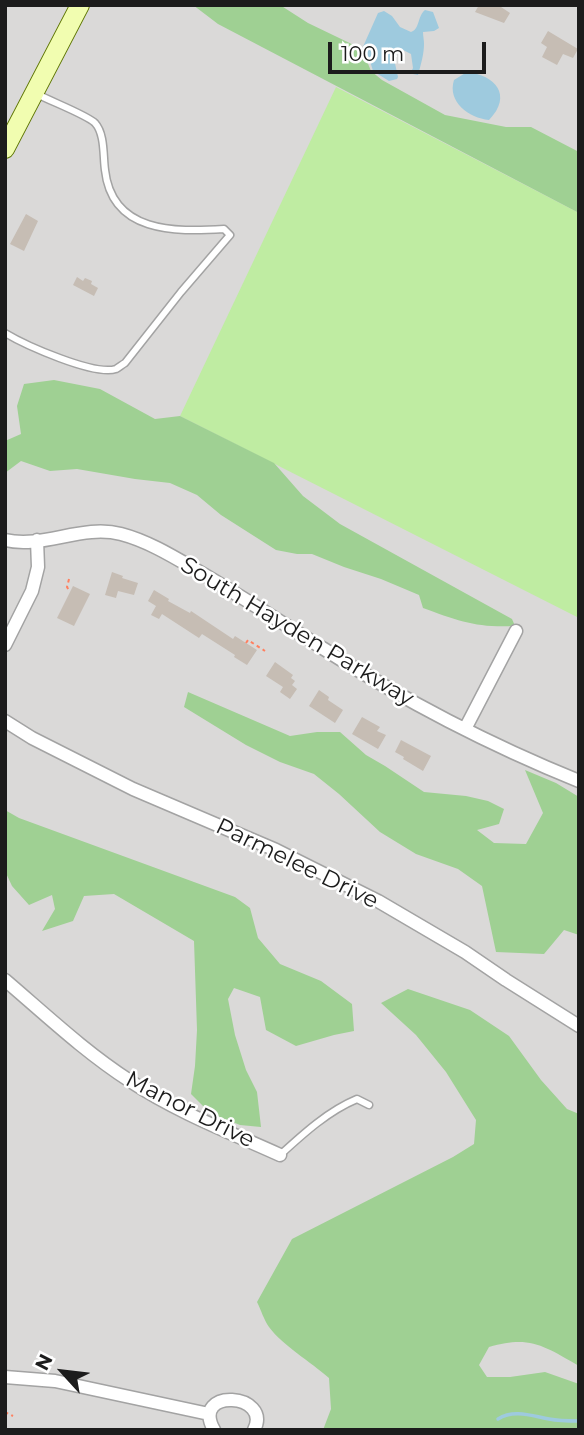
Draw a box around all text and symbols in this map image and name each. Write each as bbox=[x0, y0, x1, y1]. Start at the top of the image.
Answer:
scale bar bbox=[332, 28, 490, 72]
text: 100 m bbox=[341, 41, 404, 66]
street label: South Hayden Parkway bbox=[175, 551, 419, 713]
street label: Parmelee Drive bbox=[211, 813, 383, 915]
street label: Manor Drive bbox=[121, 1066, 259, 1154]
north arrow bbox=[28, 1337, 98, 1407]
text: N bbox=[30, 1350, 58, 1374]

